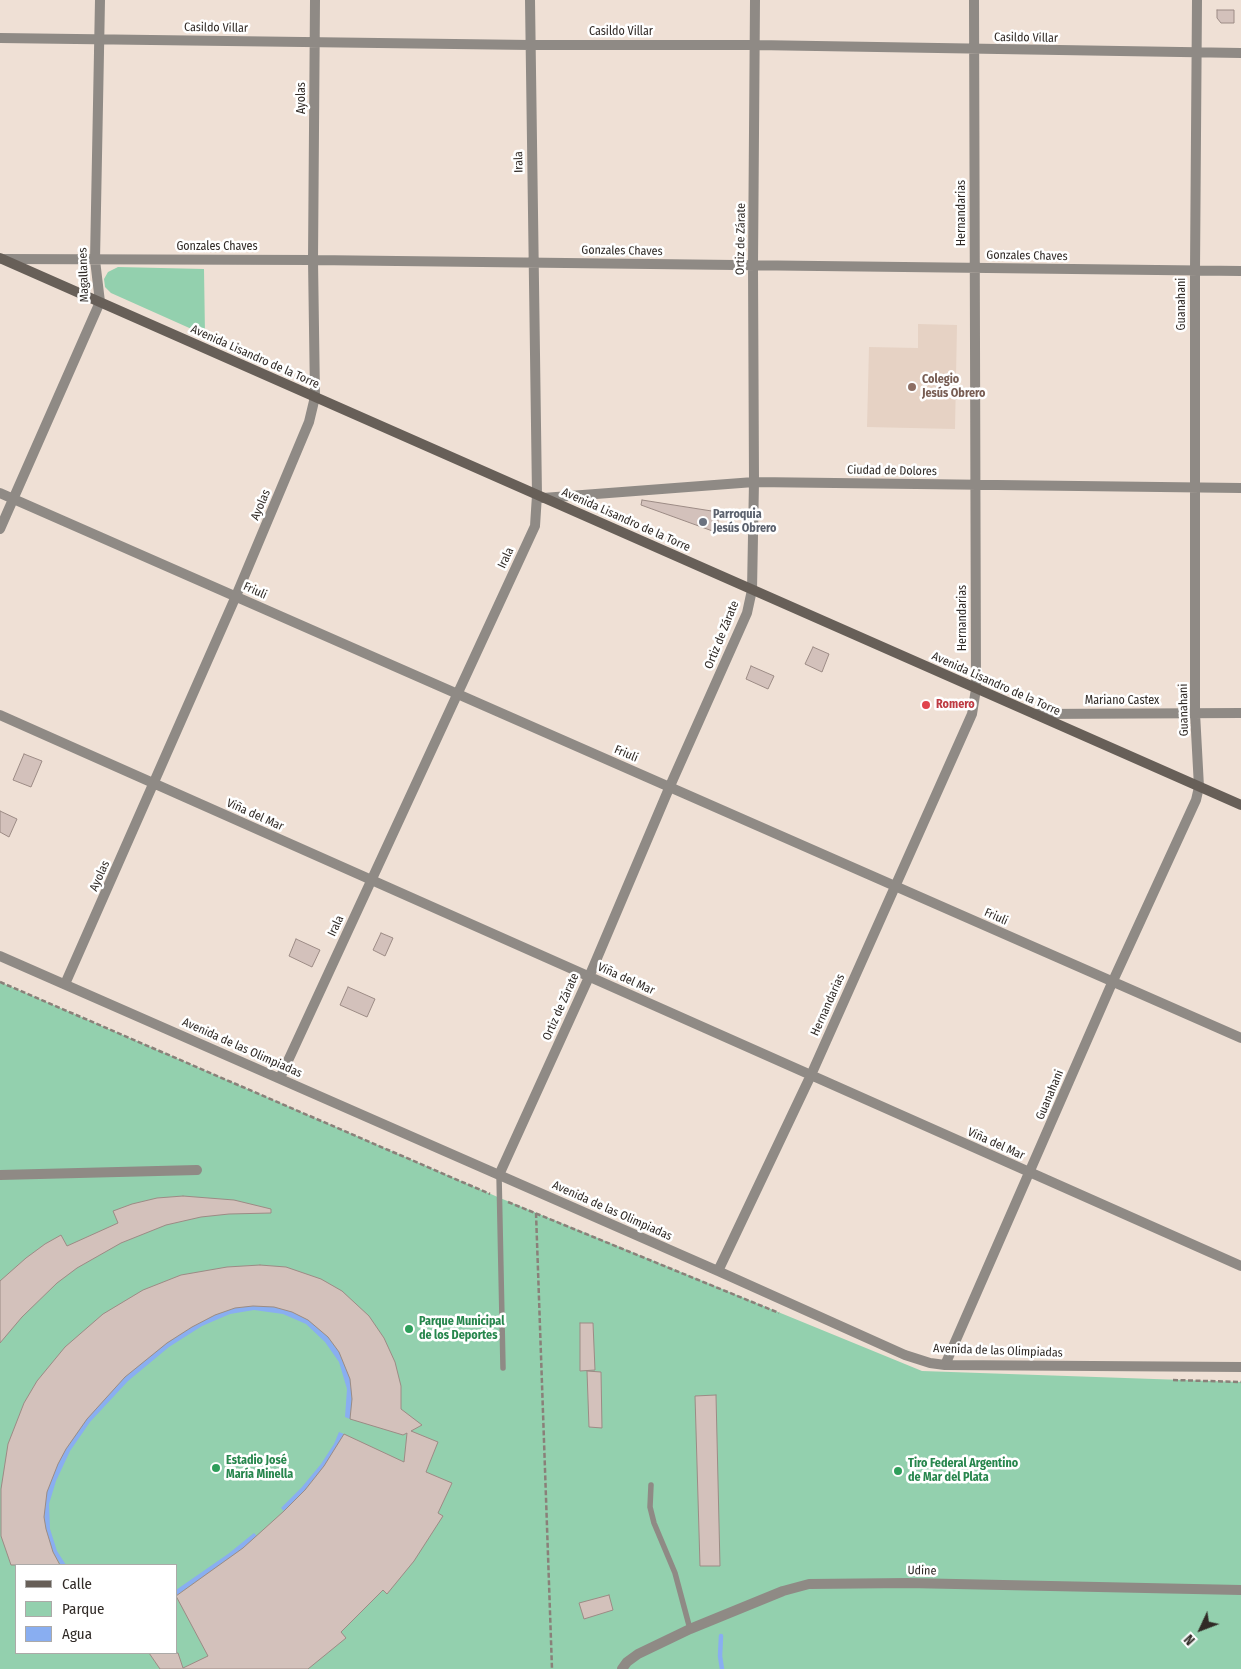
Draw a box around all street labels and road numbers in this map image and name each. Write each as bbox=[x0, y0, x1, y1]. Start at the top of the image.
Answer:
street label: Casildo Villar bbox=[184, 20, 248, 36]
street label: Casildo Villar bbox=[589, 25, 653, 39]
street label: Casildo Villar bbox=[994, 30, 1058, 46]
street label: Ayolas bbox=[295, 82, 309, 114]
street label: Irala bbox=[512, 151, 526, 173]
street label: Hernandarias bbox=[955, 180, 969, 246]
street label: Ortiz de Zárate bbox=[733, 203, 749, 275]
street label: Gonzales Chaves bbox=[176, 240, 258, 254]
street label: Gonzales Chaves bbox=[581, 243, 663, 259]
street label: Magallanes bbox=[76, 247, 92, 303]
street label: Gonzales Chaves bbox=[986, 248, 1068, 264]
street label: Guanahani bbox=[1175, 278, 1189, 330]
street label: Avenida Lisandro de la Torre bbox=[188, 322, 322, 392]
street label: Ciudad de Dolores bbox=[847, 463, 937, 479]
street label: Avenida Lisandro de la Torre bbox=[559, 485, 693, 555]
street label: Ayolas bbox=[248, 487, 274, 523]
street label: Irala bbox=[495, 545, 517, 571]
street label: Friuli bbox=[241, 579, 269, 603]
street label: Hernandarias bbox=[956, 585, 970, 651]
street label: Ortiz de Zárate bbox=[702, 599, 742, 671]
street label: Avenida Lisandro de la Torre bbox=[929, 649, 1063, 719]
street label: Guanahani bbox=[1176, 683, 1192, 737]
street label: Mariano Castex bbox=[1085, 694, 1159, 708]
street label: Friuli bbox=[612, 743, 640, 765]
street label: Viña del Mar bbox=[224, 796, 286, 834]
street label: Ayolas bbox=[87, 858, 113, 894]
street label: Friuli bbox=[982, 905, 1010, 929]
street label: Irala bbox=[325, 913, 347, 939]
street label: Viña del Mar bbox=[595, 960, 657, 998]
street label: Ortiz de Zárate bbox=[540, 971, 582, 1043]
street label: Hernandarias bbox=[808, 972, 848, 1038]
street label: Avenida de las Olimpiadas bbox=[180, 1015, 304, 1081]
street label: Guanahani bbox=[1033, 1068, 1067, 1122]
street label: Viña del Mar bbox=[965, 1125, 1027, 1163]
street label: Avenida de las Olimpiadas bbox=[550, 1178, 674, 1244]
street label: Avenida de las Olimpiadas bbox=[933, 1342, 1063, 1360]
street label: Udine bbox=[907, 1564, 937, 1578]

